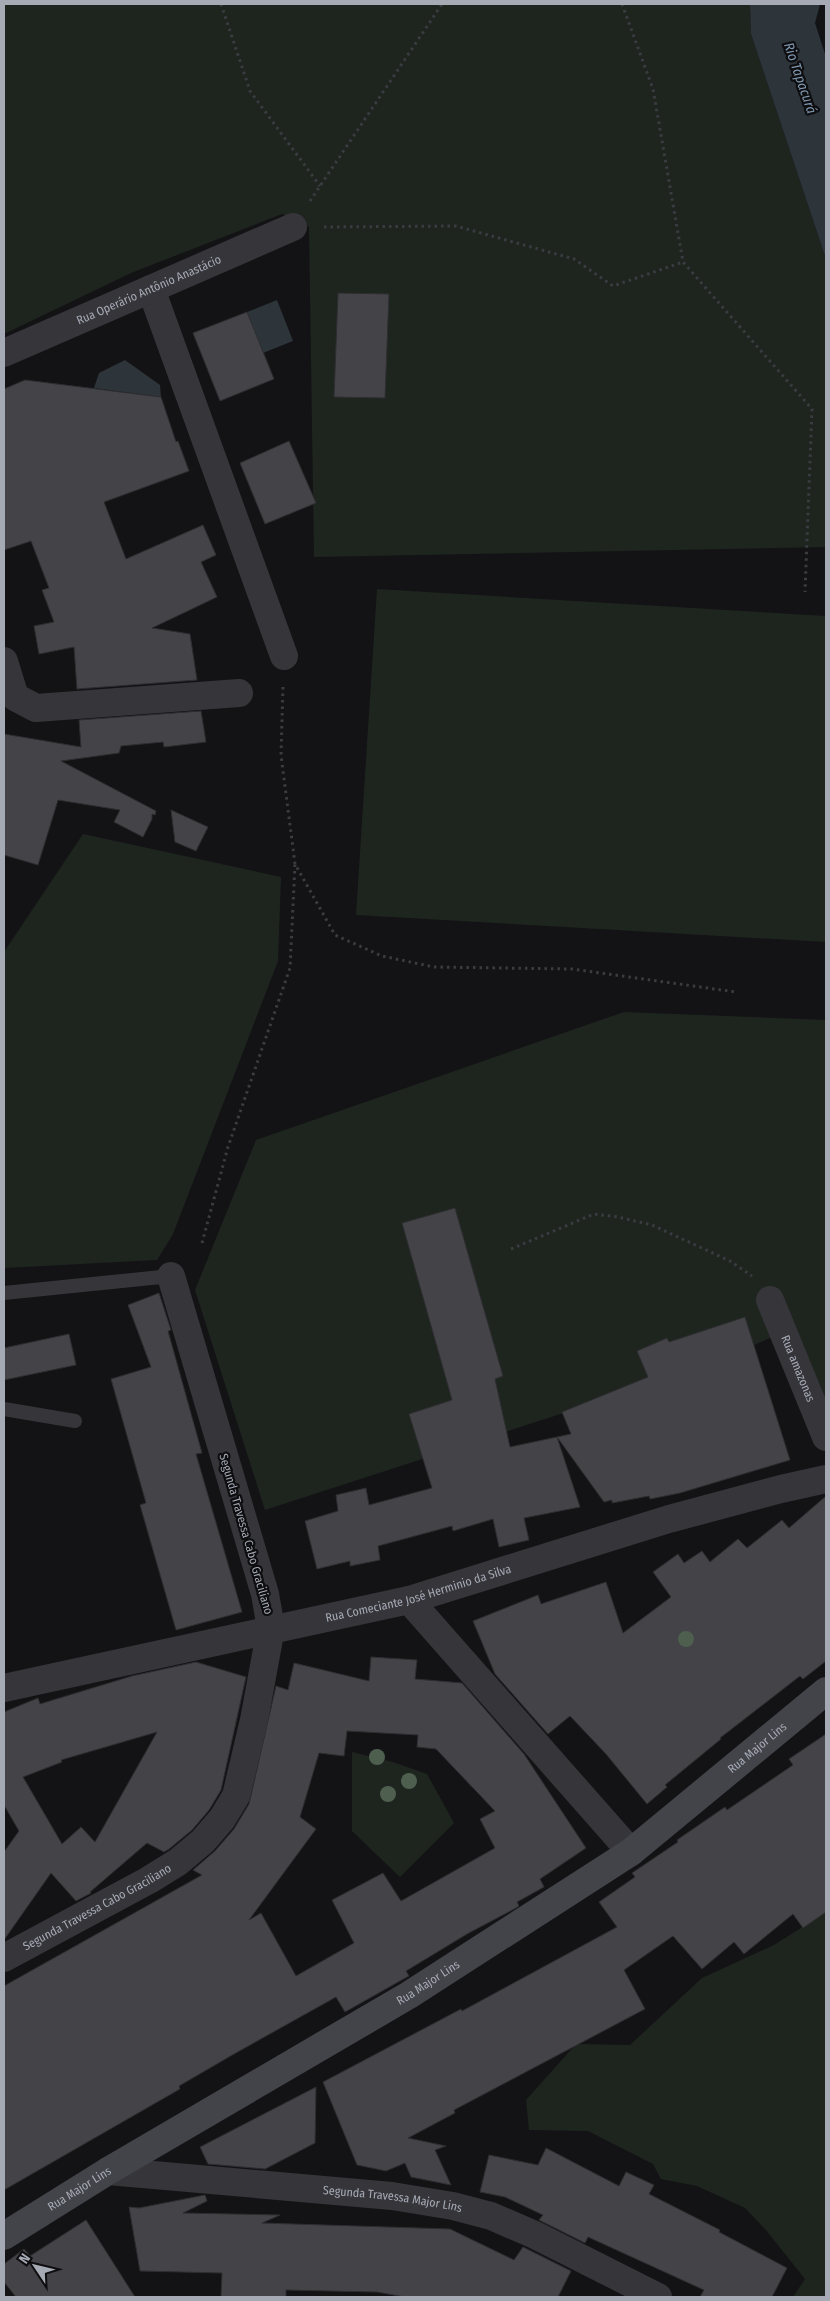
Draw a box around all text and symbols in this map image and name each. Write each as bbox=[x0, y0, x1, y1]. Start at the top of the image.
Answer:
water label: Rio Tapacurá bbox=[780, 40, 820, 116]
street label: Rua Operário Antônio Anastácio bbox=[74, 252, 223, 328]
street label: Rua amazonas bbox=[778, 1333, 818, 1404]
street label: Segunda Travessa Cabo Graciliano bbox=[216, 1452, 276, 1616]
street label: Rua Comeciante José Herminio da Silva bbox=[324, 1562, 513, 1625]
street label: Rua Major Lins bbox=[725, 1720, 789, 1776]
street label: Segunda Travessa Cabo Graciliano bbox=[21, 1861, 174, 1953]
street label: Rua Major Lins bbox=[394, 1957, 462, 2008]
street label: Rua Major Lins bbox=[45, 2164, 114, 2214]
street label: Segunda Travessa Major Lins bbox=[322, 2183, 464, 2215]
north arrow bbox=[10, 2241, 60, 2291]
text: N bbox=[15, 2251, 34, 2267]

